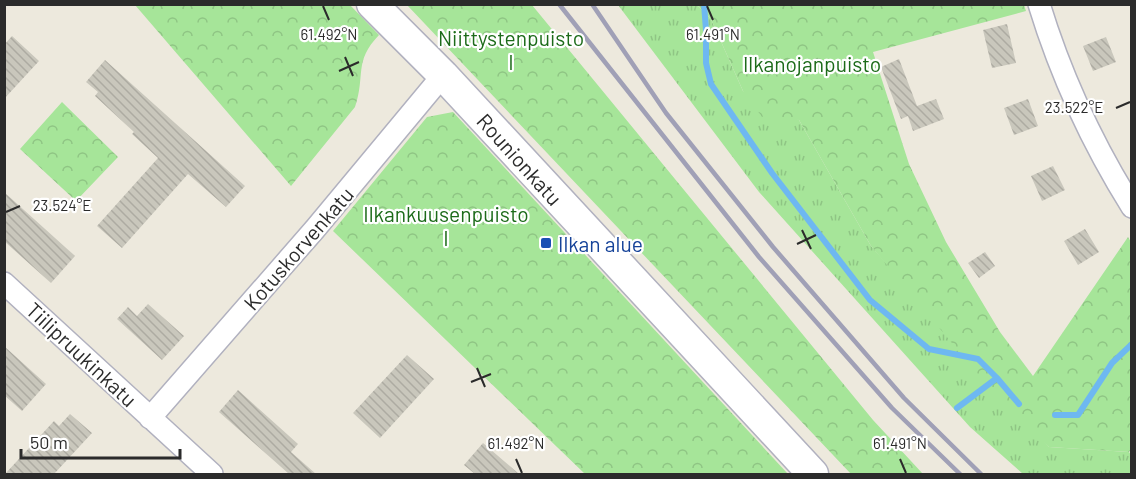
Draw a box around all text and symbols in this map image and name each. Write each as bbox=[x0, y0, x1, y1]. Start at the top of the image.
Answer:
text: 61.492°N bbox=[301, 25, 357, 43]
park label: Niittystenpuisto I bbox=[438, 25, 584, 74]
text: 61.491°N bbox=[686, 25, 740, 43]
park label: Ilkanojanpuisto bbox=[743, 51, 881, 76]
text: 23.522°E bbox=[1045, 98, 1103, 116]
street label: Rounionkatu bbox=[472, 108, 568, 210]
street label: Kotuskorvenkatu bbox=[238, 181, 358, 315]
text: 23.524°E bbox=[33, 196, 91, 214]
park label: Ilkankuusenpuisto I bbox=[363, 201, 529, 250]
place label: Ilkan alue bbox=[558, 231, 643, 256]
marker: Ilkan alue bbox=[539, 236, 553, 250]
street label: Tiilipruukinkatu bbox=[22, 297, 142, 411]
scale bar bbox=[21, 422, 180, 460]
text: 50 m bbox=[30, 431, 68, 453]
text: 61.492°N bbox=[488, 434, 544, 452]
text: 61.491°N bbox=[873, 434, 927, 452]

